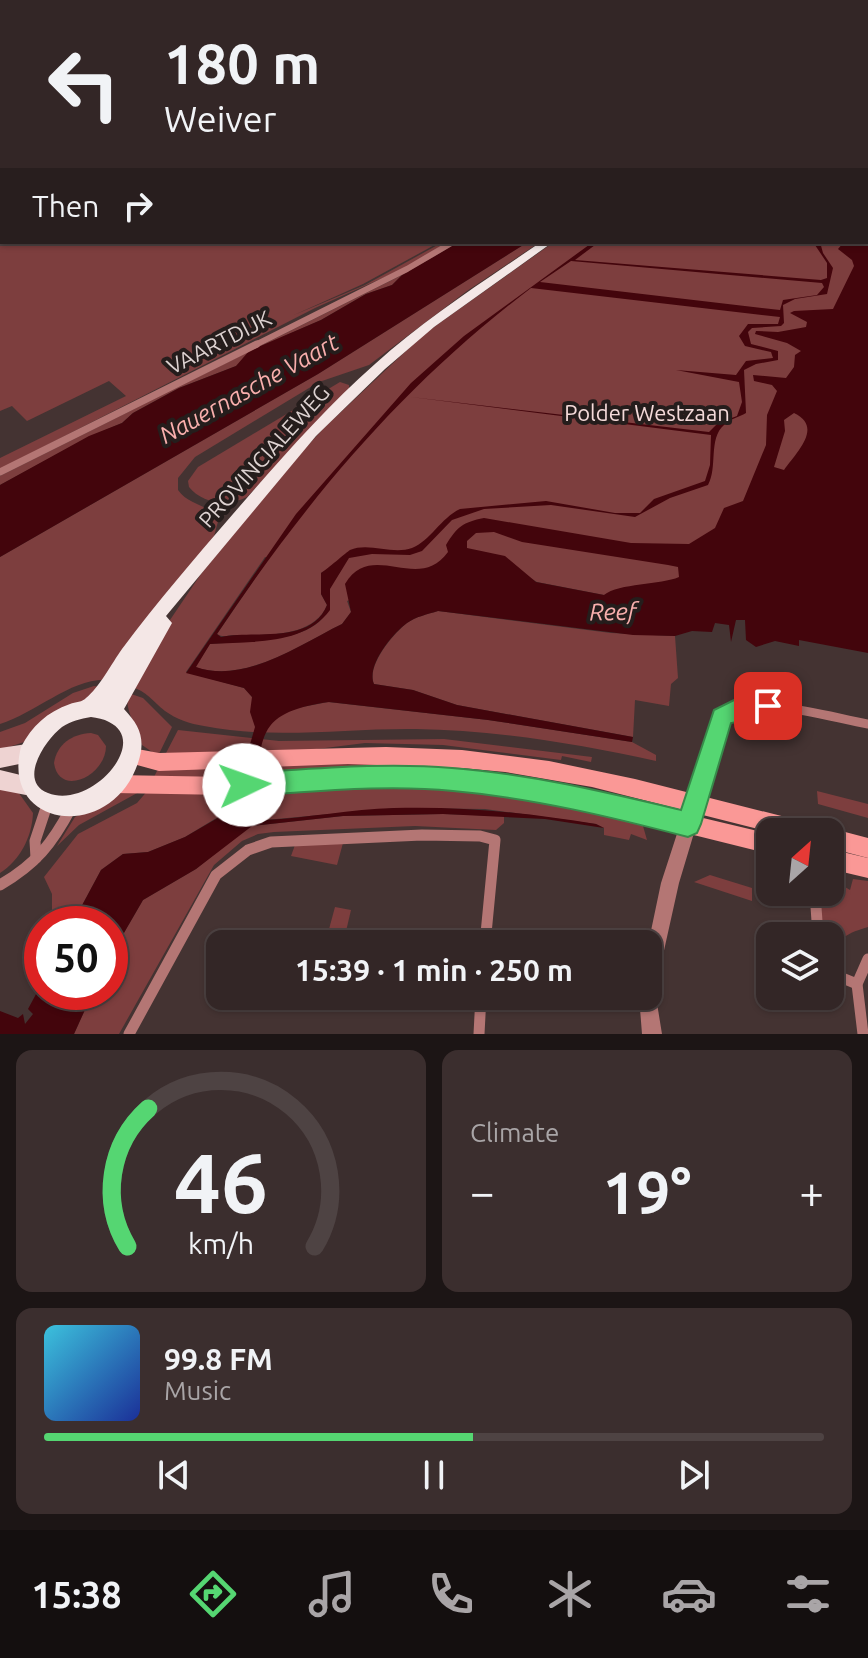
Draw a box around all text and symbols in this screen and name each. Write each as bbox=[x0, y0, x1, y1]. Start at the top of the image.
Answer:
icon: left bbox=[32, 32, 136, 136]
text: 180 m bbox=[164, 32, 320, 95]
text: Weiver bbox=[164, 98, 276, 139]
icon: right bbox=[116, 184, 160, 228]
text: Then bbox=[32, 189, 100, 223]
street label: VAARTDIJK bbox=[163, 304, 276, 378]
water label: Nauernasche Vaart bbox=[155, 328, 344, 449]
street label: PROVINCIALEWEG bbox=[193, 379, 334, 532]
park label: Polder Westzaan bbox=[564, 400, 730, 425]
water label: Reef bbox=[589, 598, 640, 625]
pin bbox=[734, 672, 802, 740]
icon: arrive bbox=[746, 684, 790, 728]
position arrow bbox=[202, 743, 286, 827]
north arrow bbox=[756, 818, 844, 906]
map controls bbox=[756, 818, 844, 1010]
speed limit sign: 50 bbox=[24, 906, 128, 1010]
button: layers bbox=[756, 922, 844, 1010]
text: 15:39 · 1 min · 250 m bbox=[295, 953, 573, 987]
text: Climate bbox=[470, 1118, 559, 1147]
text: 46 bbox=[174, 1135, 268, 1229]
text: 19° bbox=[603, 1158, 691, 1225]
text: − bbox=[470, 1167, 495, 1216]
text: + bbox=[799, 1167, 824, 1216]
text: km/h bbox=[188, 1227, 254, 1259]
text: 99.8 FM bbox=[164, 1342, 273, 1376]
text: Music bbox=[164, 1376, 231, 1405]
icon: previous bbox=[152, 1453, 196, 1497]
icon: pause bbox=[412, 1453, 456, 1497]
icon: next bbox=[672, 1453, 716, 1497]
icon: directions bbox=[185, 1566, 241, 1622]
icon: music bbox=[304, 1566, 360, 1622]
icon: phone bbox=[423, 1566, 479, 1622]
icon: climate bbox=[542, 1566, 598, 1622]
icon: car bbox=[661, 1566, 717, 1622]
icon: filters bbox=[780, 1566, 836, 1622]
text: 15:38 bbox=[32, 1574, 122, 1615]

